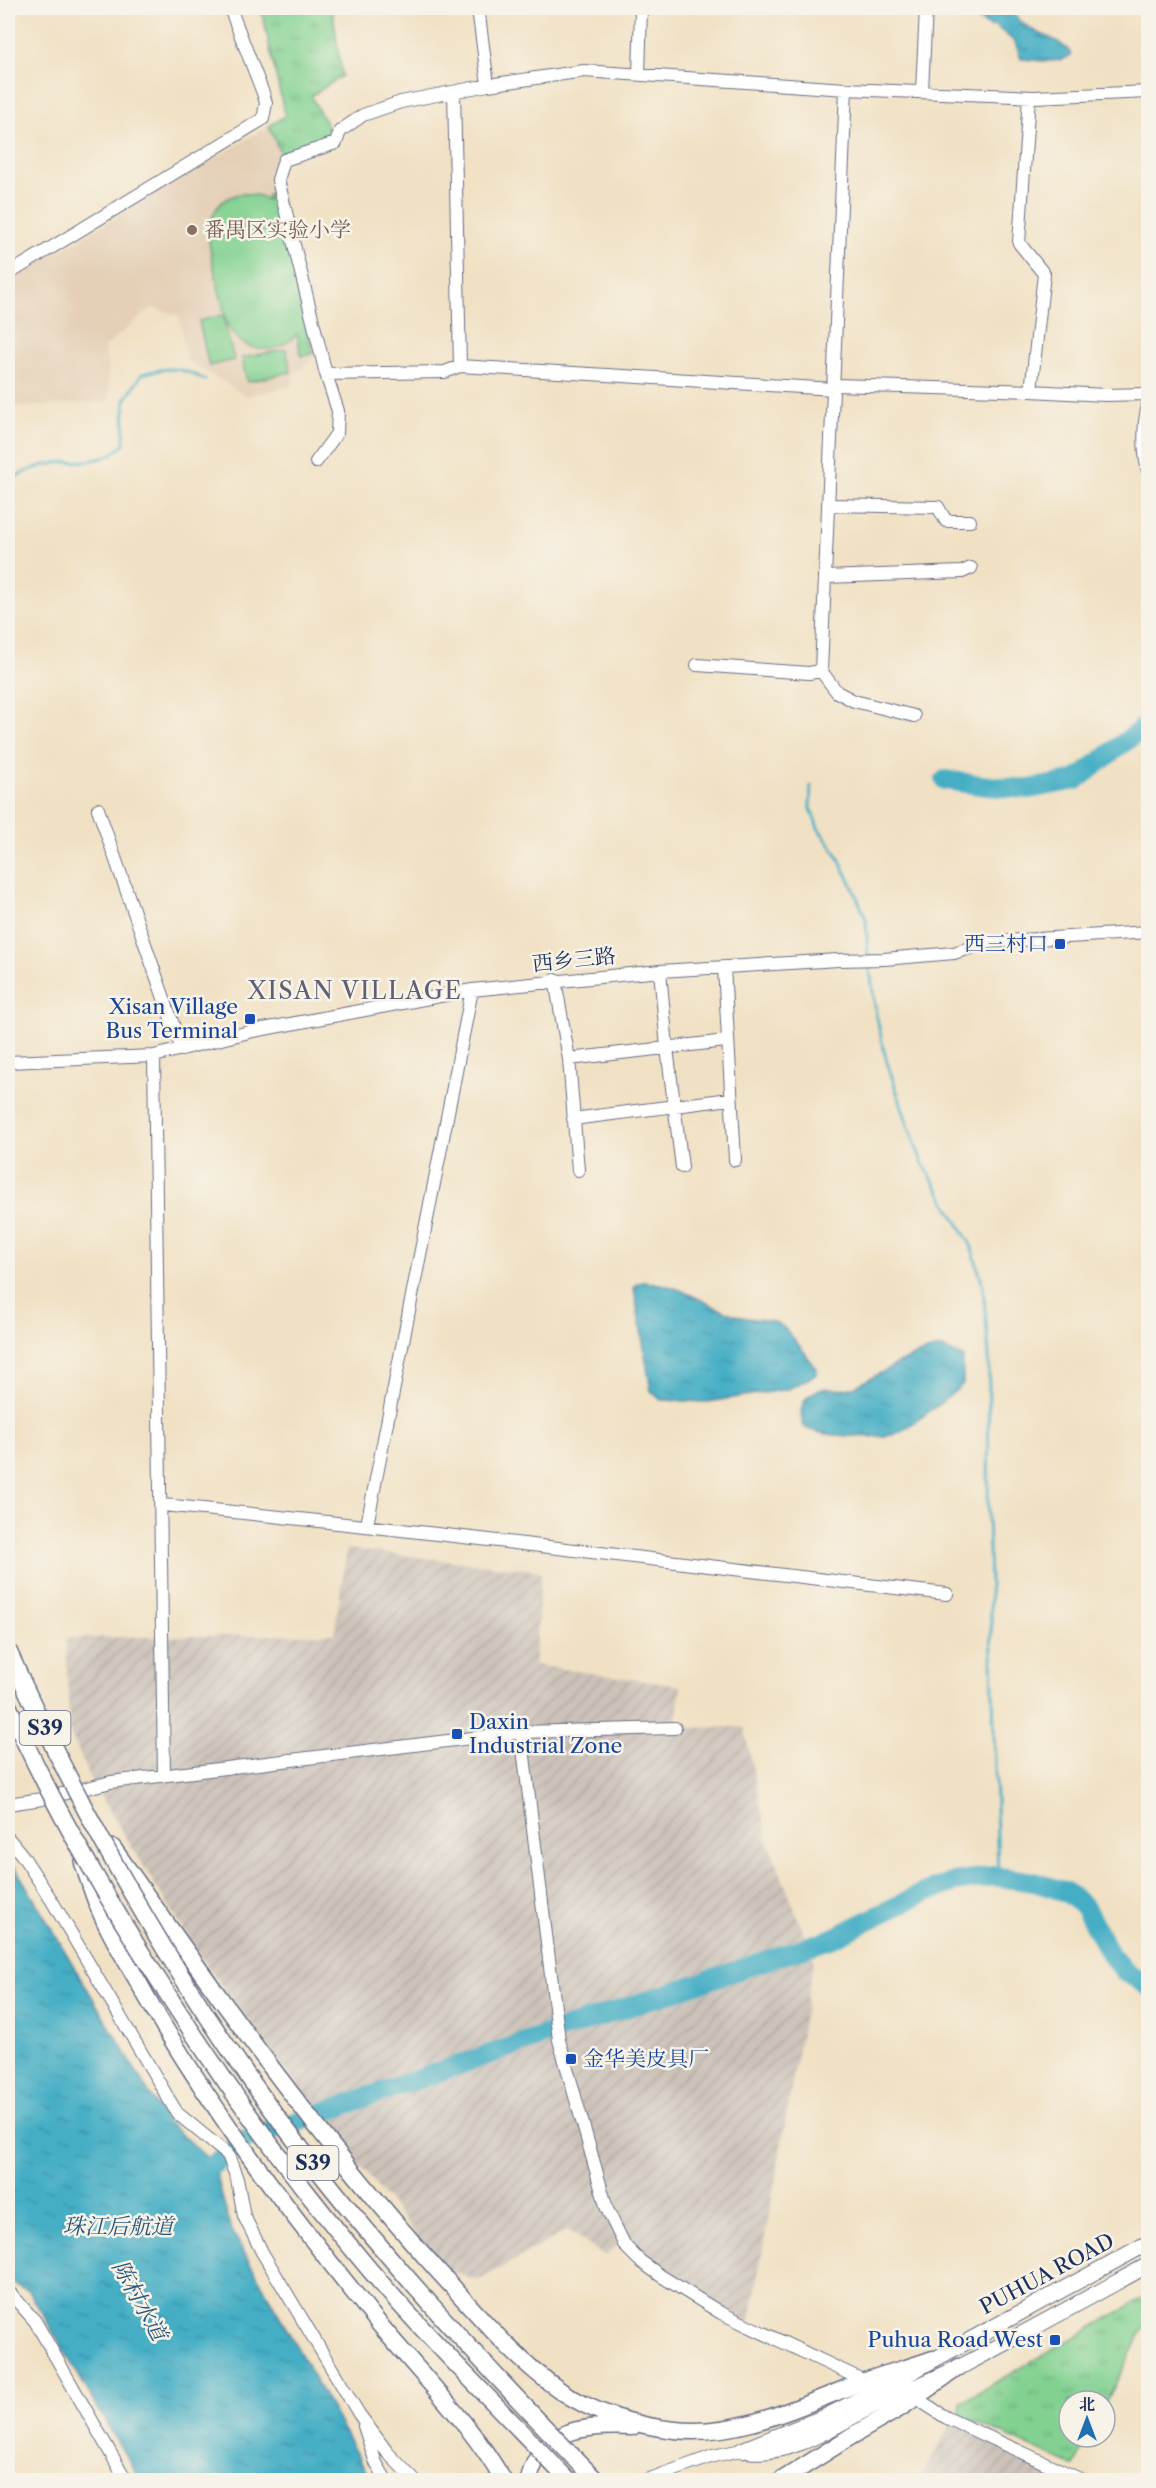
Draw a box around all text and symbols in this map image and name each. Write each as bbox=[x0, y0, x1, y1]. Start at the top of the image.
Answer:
place label: 番禺区实验小学 bbox=[204, 217, 351, 242]
marker: 番禺区实验小学 bbox=[185, 223, 199, 237]
place label: 西三村口 bbox=[964, 931, 1048, 956]
marker: 西三村口 bbox=[1053, 937, 1067, 951]
street label: 西乡三路 bbox=[531, 943, 617, 976]
district label: XISAN VILLAGE bbox=[246, 976, 463, 1005]
place label: Xisan Village Bus Terminal bbox=[105, 994, 238, 1043]
marker: Xisan Village Bus Terminal bbox=[243, 1012, 257, 1026]
place label: Daxin Industrial Zone bbox=[469, 1709, 622, 1758]
road number: S39 bbox=[20, 1711, 70, 1745]
marker: Daxin Industrial Zone bbox=[450, 1727, 464, 1741]
place label: 金华美皮具厂 bbox=[583, 2046, 709, 2071]
marker: 金华美皮具厂 bbox=[564, 2052, 578, 2066]
road number: S39 bbox=[288, 2146, 338, 2180]
water label: 珠江后航道 bbox=[63, 2213, 176, 2240]
street label: PUHUA ROAD bbox=[975, 2228, 1118, 2319]
water label: 陈村水道 bbox=[106, 2255, 174, 2348]
place label: Puhua Road West bbox=[868, 2327, 1044, 2352]
marker: Puhua Road West bbox=[1048, 2333, 1062, 2347]
north arrow bbox=[1057, 2389, 1117, 2449]
text: 北 bbox=[1079, 2394, 1095, 2414]

